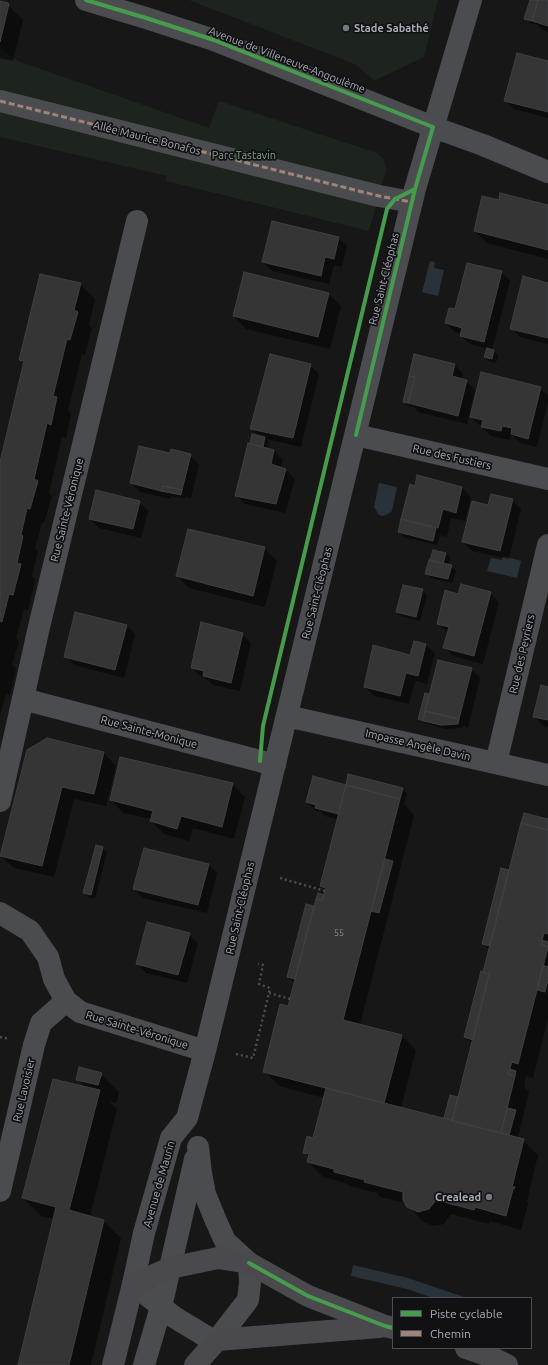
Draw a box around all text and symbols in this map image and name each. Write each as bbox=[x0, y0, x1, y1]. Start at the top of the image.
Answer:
place label: Stade Sabathé bbox=[354, 21, 429, 35]
marker: Stade Sabathé bbox=[341, 23, 351, 33]
street label: Avenue de Villeneuve-Angoulème bbox=[207, 24, 367, 96]
street label: Allée Maurice Bonafos bbox=[92, 118, 202, 158]
park label: Parc Tastavin bbox=[212, 148, 276, 162]
street label: Rue Saint-Cléophas bbox=[366, 231, 402, 327]
street label: Rue des Fustiers bbox=[411, 442, 493, 472]
street label: Rue Sainte-Véronique bbox=[48, 457, 86, 563]
street label: Rue Saint-Cléophas bbox=[299, 545, 335, 641]
street label: Rue des Peyriers bbox=[506, 613, 538, 695]
street label: Rue Sainte-Monique bbox=[99, 713, 199, 751]
street label: Impasse Angèle Davin bbox=[364, 726, 472, 764]
street label: Rue Saint-Cléophas bbox=[223, 860, 257, 956]
house number: 55 bbox=[334, 928, 344, 938]
street label: Rue Sainte-Véronique bbox=[84, 1008, 190, 1052]
street label: Rue Lavoisier bbox=[10, 1057, 38, 1123]
street label: Avenue de Maurin bbox=[140, 1139, 178, 1229]
place label: Crealead bbox=[435, 1190, 481, 1204]
marker: Crealead bbox=[484, 1192, 494, 1202]
legend bbox=[392, 1297, 532, 1349]
text: Piste cyclable bbox=[430, 1307, 503, 1320]
text: Chemin bbox=[430, 1327, 471, 1340]

